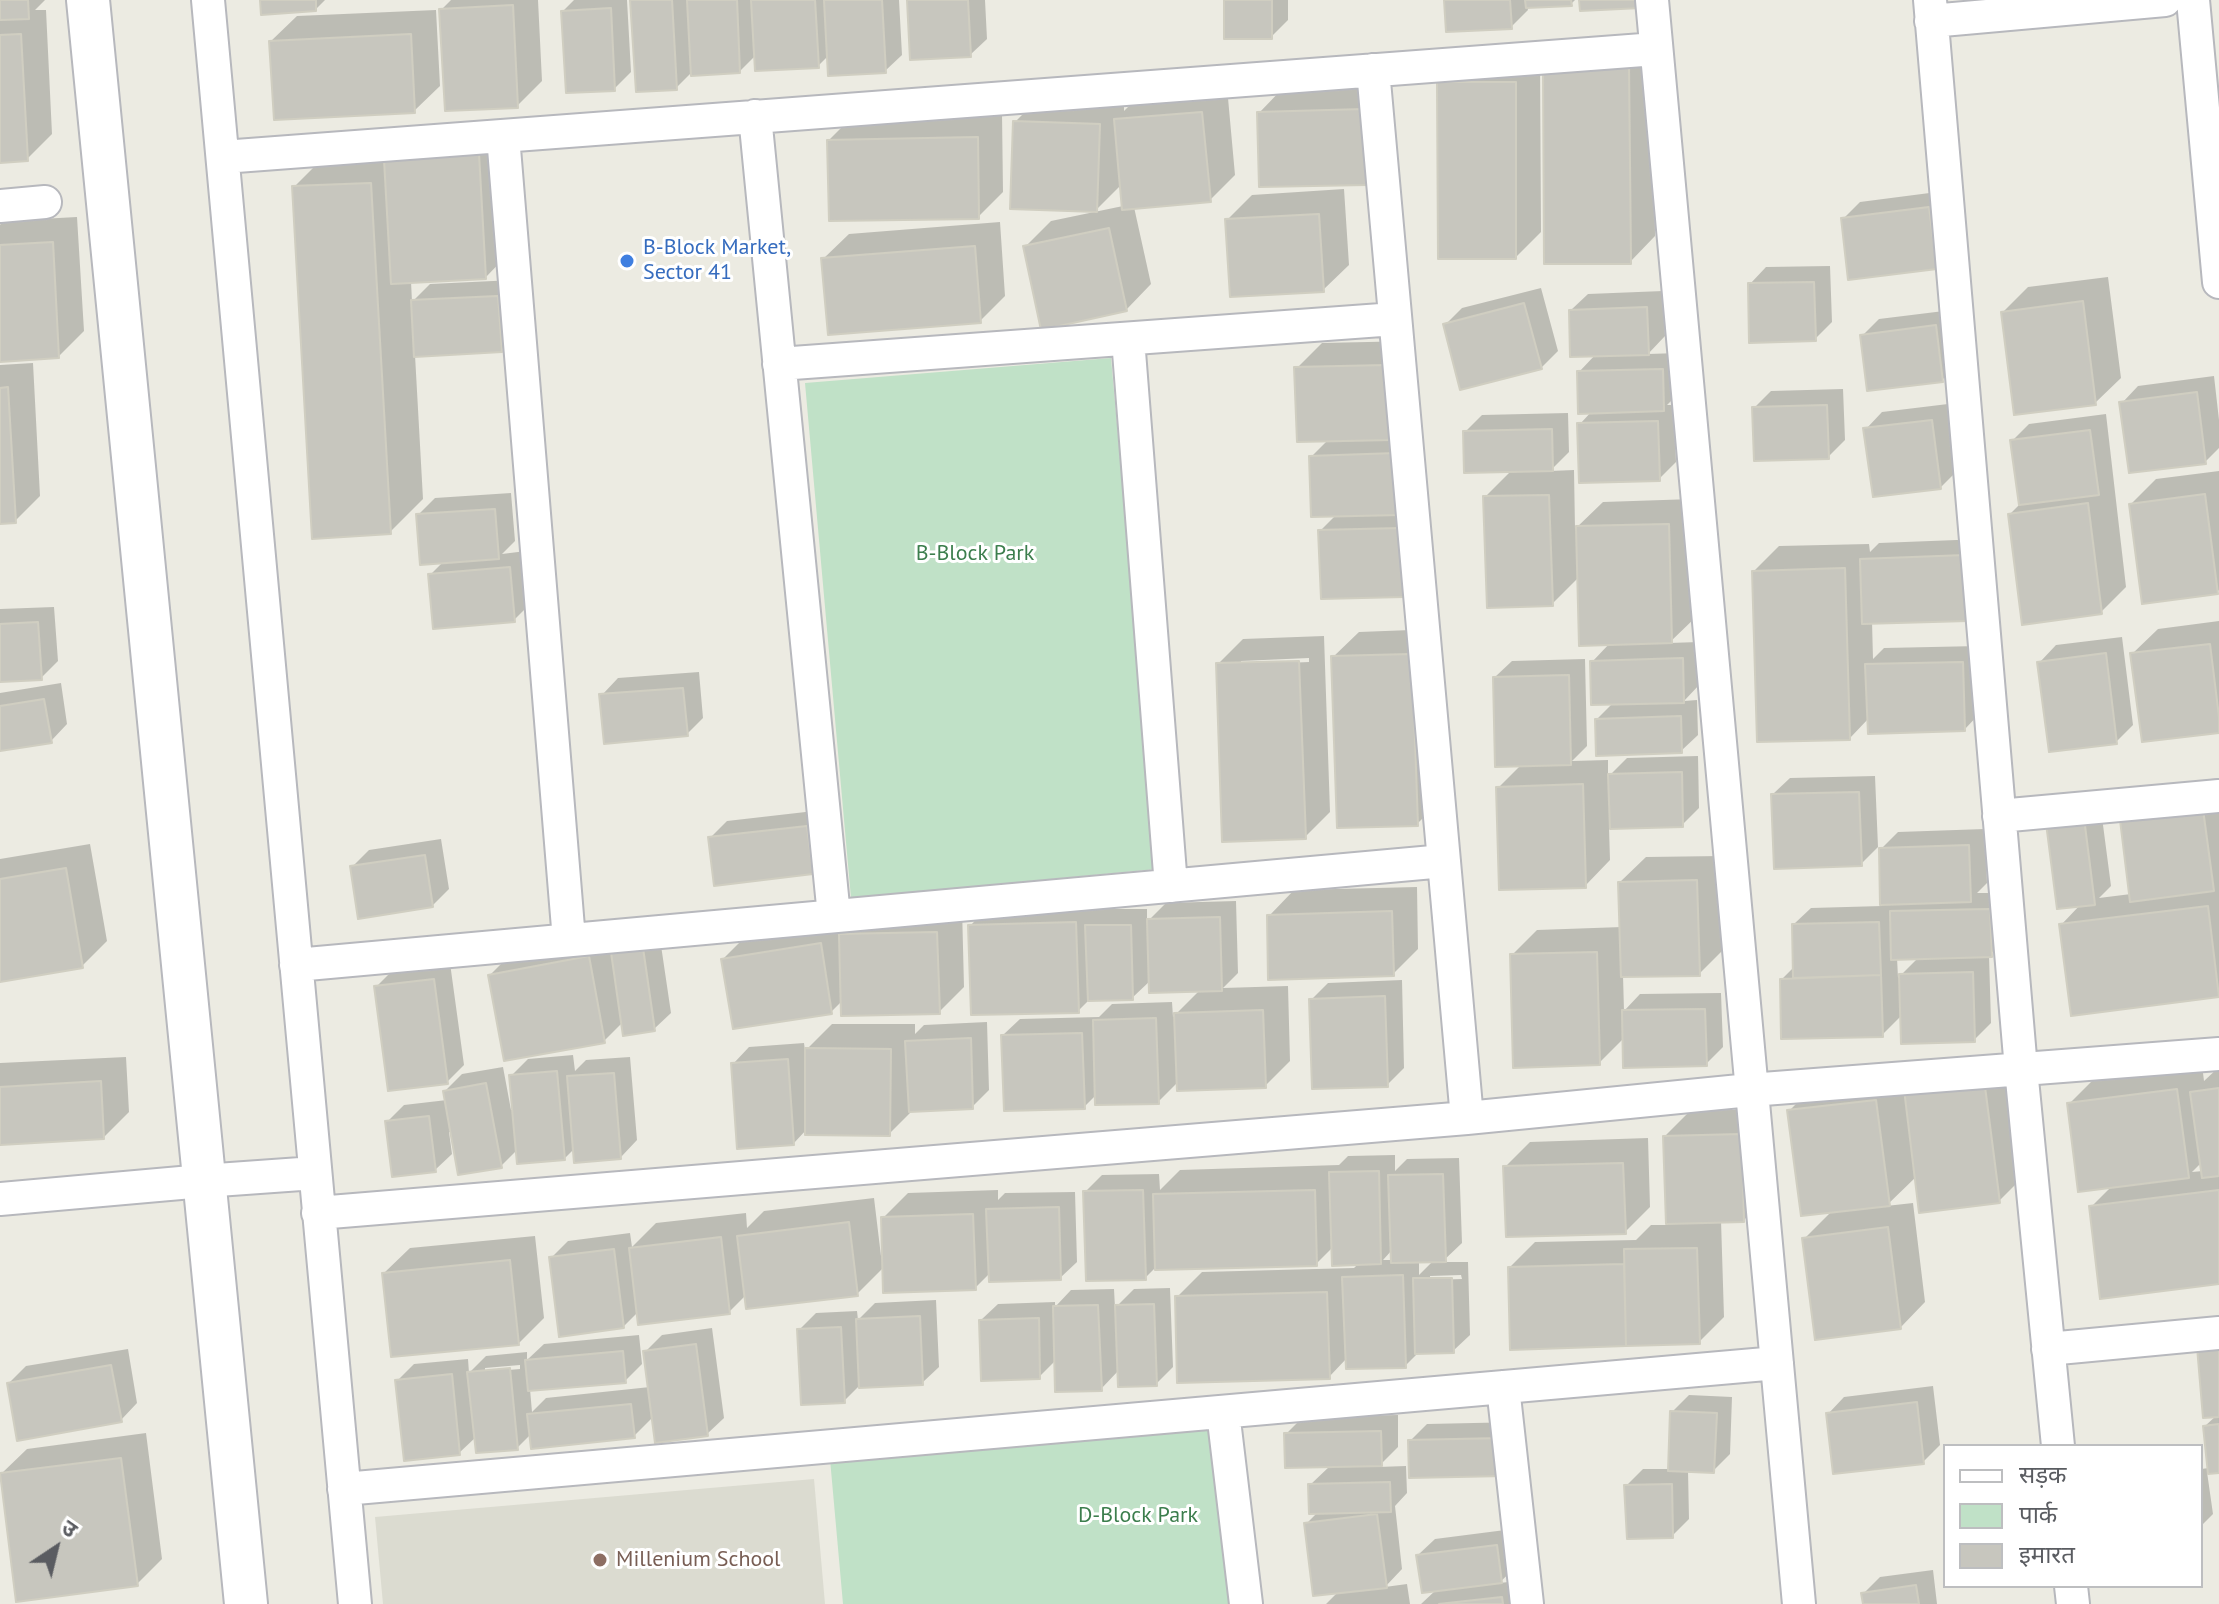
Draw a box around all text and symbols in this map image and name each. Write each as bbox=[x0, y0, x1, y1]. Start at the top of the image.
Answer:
place label: B-Block Market, Sector 41 bbox=[643, 235, 791, 286]
marker: B-Block Market, Sector 41 bbox=[618, 252, 636, 270]
park label: B-Block Park bbox=[916, 541, 1034, 567]
legend bbox=[1943, 1444, 2203, 1588]
text: सड़क bbox=[2019, 1459, 2067, 1490]
text: पार्क bbox=[2019, 1499, 2057, 1530]
park label: D-Block Park bbox=[1078, 1503, 1198, 1529]
north arrow bbox=[16, 1508, 96, 1588]
text: उ bbox=[56, 1513, 83, 1544]
text: इमारत bbox=[2019, 1539, 2075, 1570]
place label: Millenium School bbox=[616, 1547, 780, 1573]
marker: Millenium School bbox=[591, 1551, 609, 1569]

